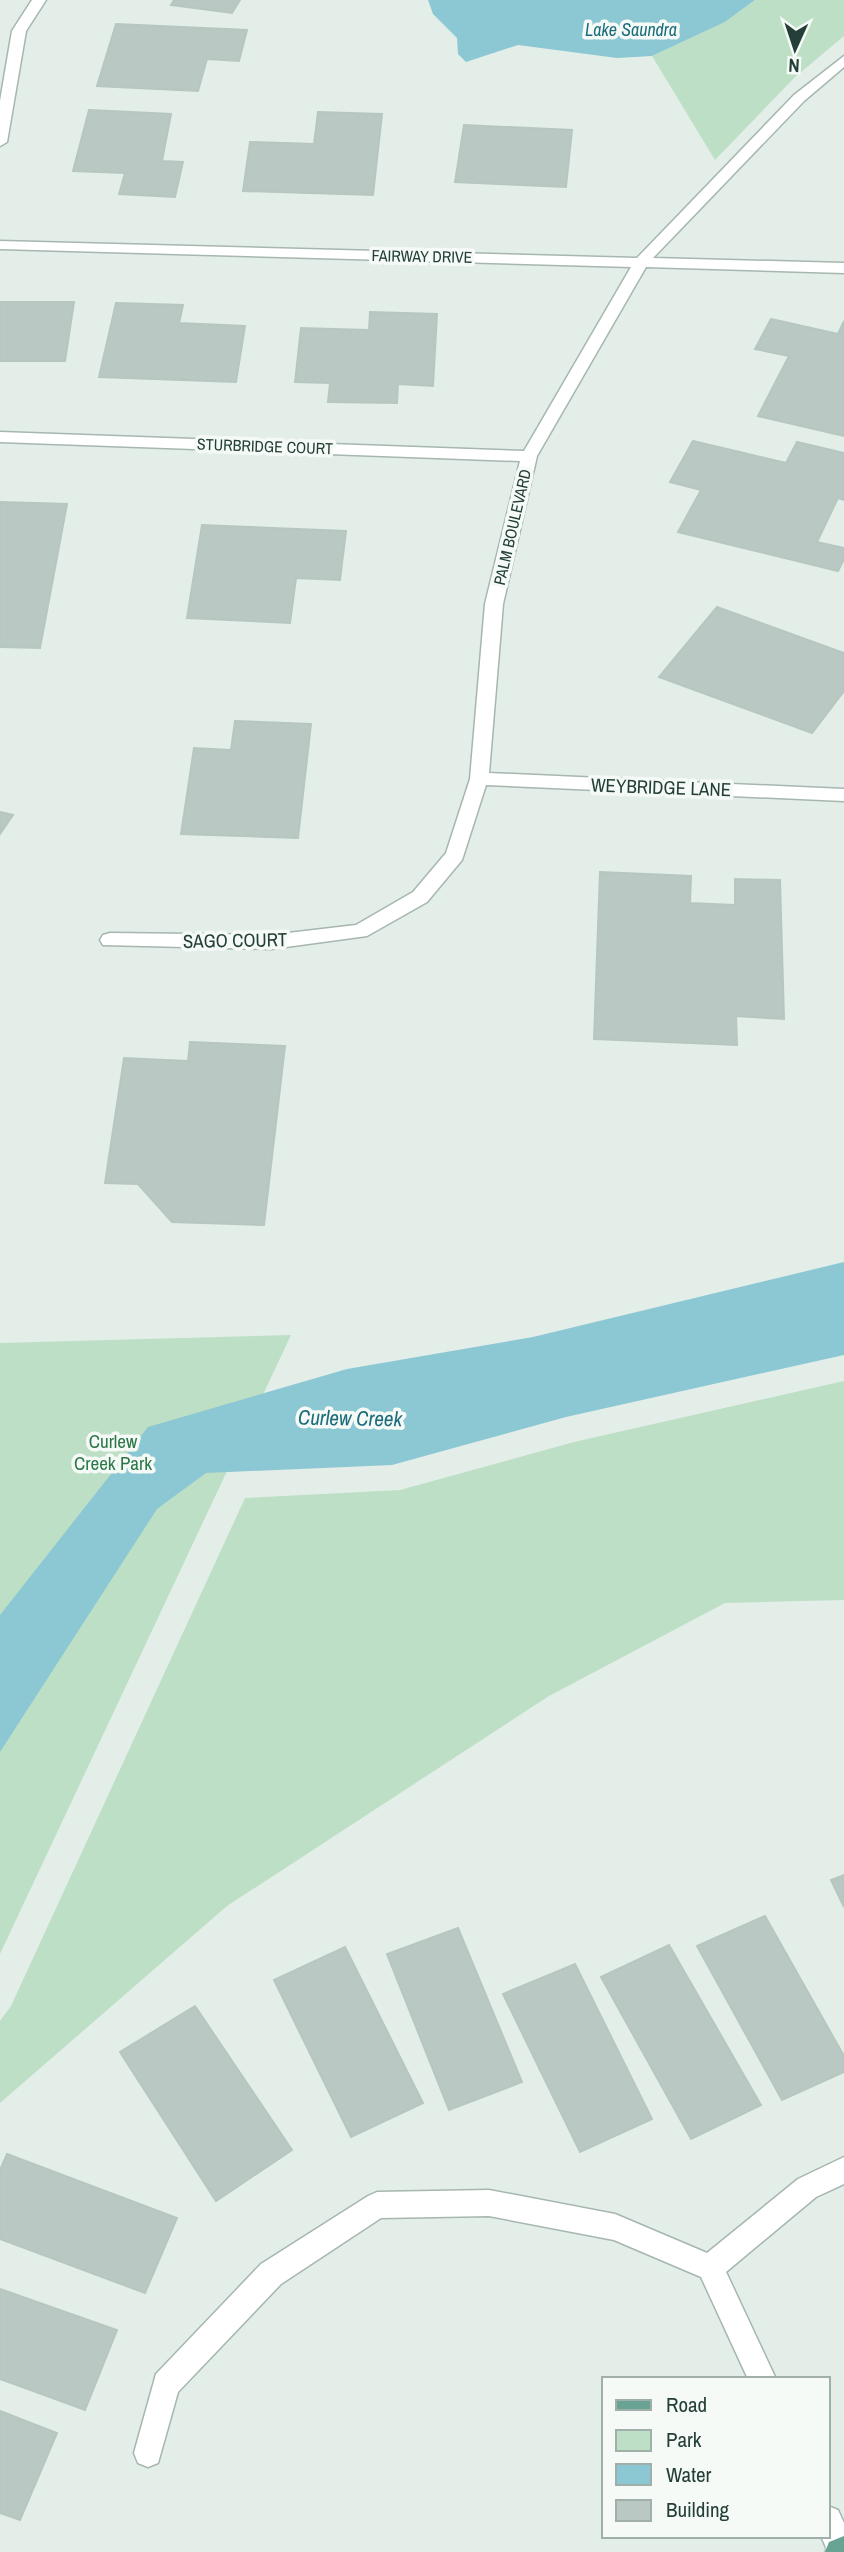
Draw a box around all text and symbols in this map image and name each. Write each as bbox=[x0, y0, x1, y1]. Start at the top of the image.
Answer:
north arrow bbox=[760, 14, 830, 84]
water label: Lake Saundra bbox=[585, 17, 677, 42]
text: N bbox=[788, 53, 800, 79]
street label: FAIRWAY DRIVE bbox=[371, 244, 473, 268]
street label: STURBRIDGE COURT bbox=[197, 433, 333, 459]
street label: PALM BOULEVARD bbox=[488, 467, 536, 587]
street label: WEYBRIDGE LANE bbox=[590, 772, 732, 802]
street label: SAGO COURT bbox=[183, 926, 288, 954]
water label: Curlew Creek bbox=[298, 1403, 404, 1433]
park label: Curlew Creek Park bbox=[74, 1428, 152, 1476]
legend bbox=[602, 2377, 830, 2538]
text: Road bbox=[666, 2390, 707, 2419]
text: Park bbox=[666, 2425, 702, 2454]
text: Water bbox=[666, 2460, 712, 2489]
text: Building bbox=[666, 2495, 730, 2524]

